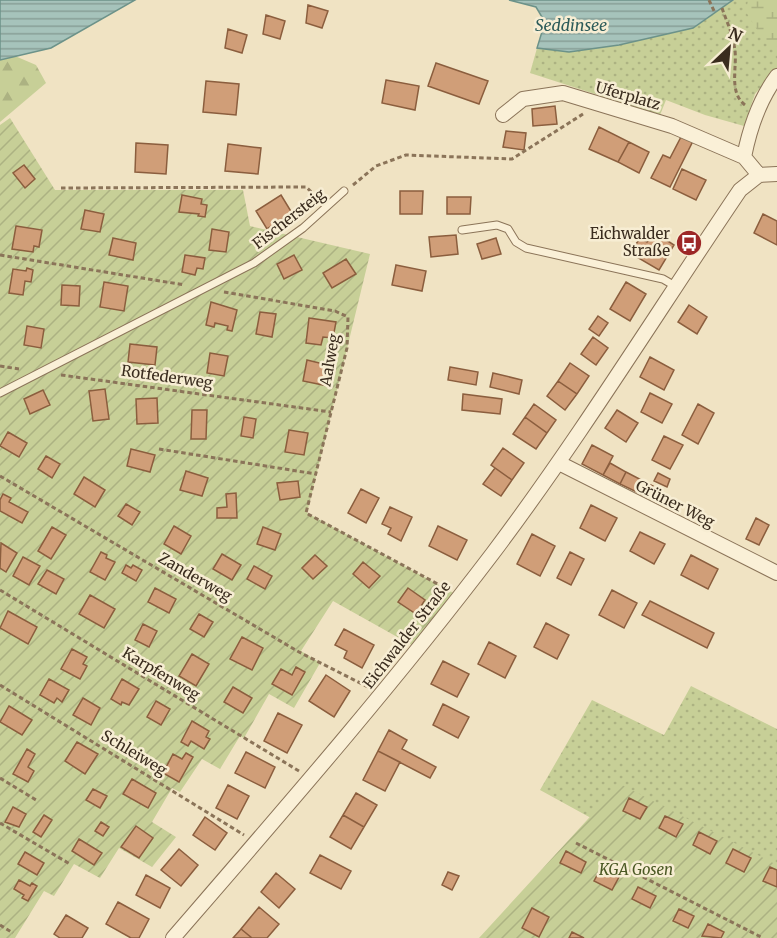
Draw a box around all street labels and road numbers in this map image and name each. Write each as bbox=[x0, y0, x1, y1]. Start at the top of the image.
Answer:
street label: Uferplatz bbox=[593, 77, 663, 114]
street label: Fischersteig bbox=[248, 184, 329, 253]
street label: Aalweg bbox=[315, 332, 343, 389]
street label: Rotfederweg bbox=[120, 361, 214, 392]
street label: Grüner Weg bbox=[633, 476, 718, 532]
street label: Zanderweg bbox=[155, 548, 235, 605]
street label: Eichwalder Straße bbox=[359, 577, 455, 692]
street label: Karpfenweg bbox=[119, 643, 204, 704]
street label: Schleiweg bbox=[98, 726, 170, 780]

